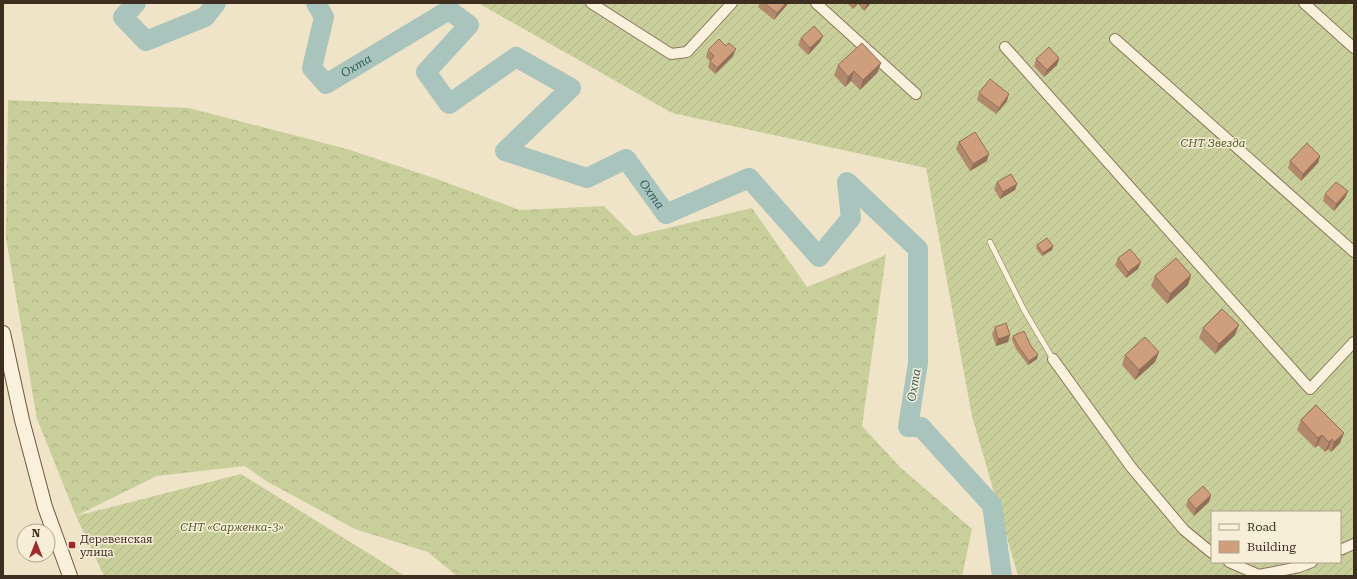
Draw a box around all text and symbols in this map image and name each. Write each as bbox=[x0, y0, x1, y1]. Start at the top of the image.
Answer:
water label: Охта bbox=[338, 51, 374, 80]
park label: СНТ Звезда bbox=[1181, 137, 1246, 150]
water label: Охта bbox=[636, 177, 667, 212]
water label: Охта bbox=[904, 368, 924, 402]
legend bbox=[1211, 511, 1341, 563]
text: Road bbox=[1247, 520, 1277, 534]
park label: СНТ «Сарженка-3» bbox=[180, 521, 284, 534]
north arrow bbox=[16, 523, 56, 563]
text: N bbox=[32, 527, 41, 540]
place label: Деревенская улица bbox=[80, 533, 152, 559]
marker: Деревенская улица bbox=[67, 540, 77, 550]
text: Building bbox=[1247, 540, 1296, 554]

